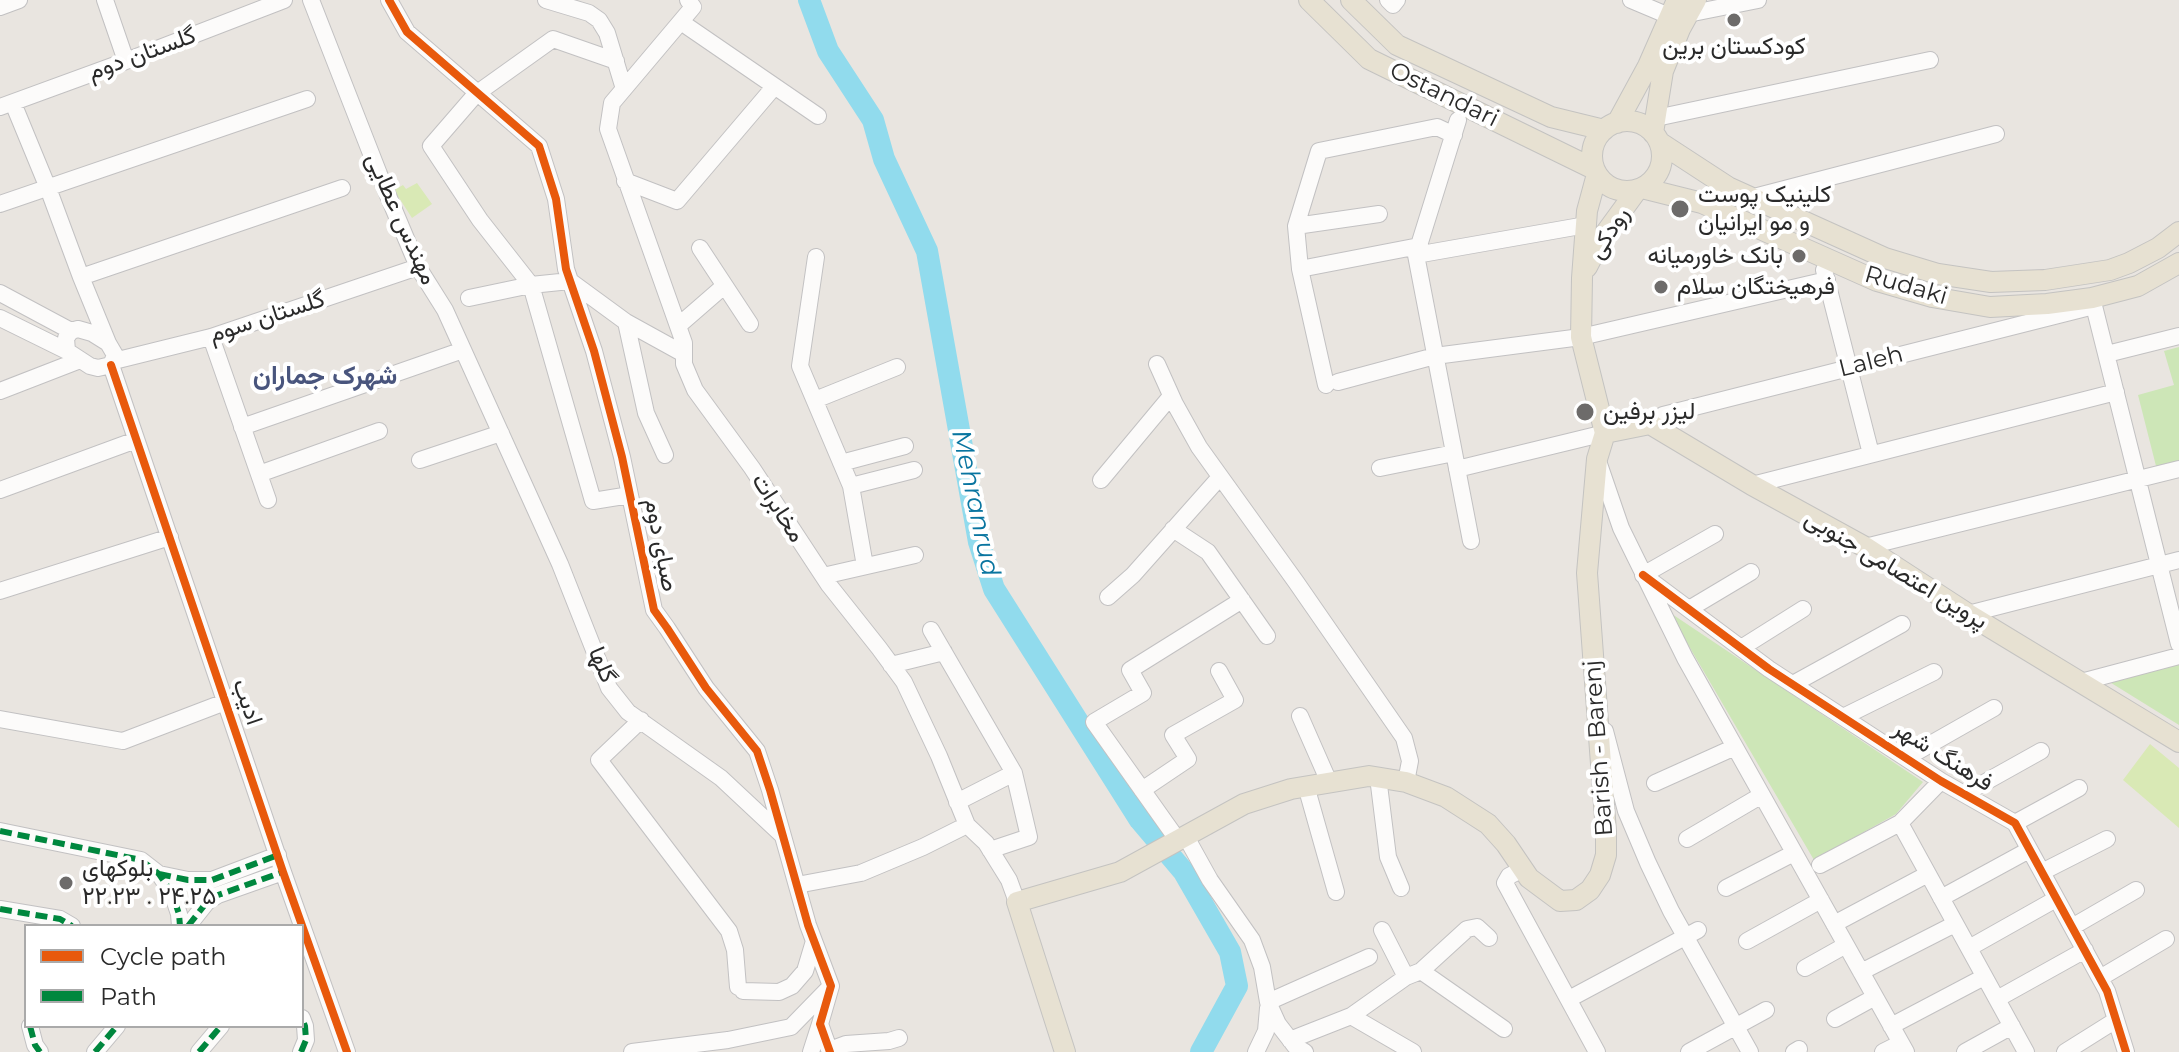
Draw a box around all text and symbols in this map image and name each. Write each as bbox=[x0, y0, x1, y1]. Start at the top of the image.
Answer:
marker: کودکستان برین bbox=[1725, 11, 1743, 29]
street label: گلستان دوم bbox=[84, 21, 200, 87]
place label: کودکستان برین bbox=[1662, 33, 1806, 61]
street label: Ostandari bbox=[1385, 56, 1503, 134]
street label: مهندس عطایی bbox=[359, 148, 443, 290]
place label: کلینیک پوست و مو ایرانیان bbox=[1698, 181, 1831, 237]
marker: کلینیک پوست و مو ایرانیان bbox=[1669, 198, 1691, 220]
street label: رودکی bbox=[1582, 202, 1636, 264]
place label: بانک خاورمیانه bbox=[1647, 242, 1783, 270]
marker: بانک خاورمیانه bbox=[1790, 247, 1808, 265]
street label: Rudaki bbox=[1861, 260, 1951, 312]
place label: فرهیختگان سلام bbox=[1677, 273, 1835, 301]
marker: فرهیختگان سلام bbox=[1652, 278, 1670, 296]
street label: گلستان سوم bbox=[205, 285, 329, 349]
street label: Laleh bbox=[1836, 340, 1906, 384]
district label: شهرک جماران bbox=[253, 360, 397, 392]
place label: لیزر برفین bbox=[1603, 398, 1695, 426]
marker: لیزر برفین bbox=[1574, 401, 1596, 423]
water label: Mehranrud bbox=[944, 427, 1006, 579]
street label: مخابرات bbox=[745, 468, 811, 548]
street label: صبای دوم bbox=[638, 496, 684, 594]
street label: پروین اعتصامی جنوبی bbox=[1799, 504, 1993, 636]
street label: گلها bbox=[582, 643, 622, 687]
street label: Barish - Barenj bbox=[1578, 659, 1620, 837]
street label: ادیب bbox=[226, 675, 268, 729]
street label: فرهنگ شهر bbox=[1888, 714, 1998, 798]
place label: بلوکهای ۲۲.۲۳ . ۲۴.۲۵ bbox=[82, 855, 216, 911]
marker: بلوکهای ۲۲.۲۳ . ۲۴.۲۵ bbox=[57, 874, 75, 892]
legend bbox=[24, 924, 304, 1028]
text: Cycle path bbox=[100, 942, 227, 971]
text: Path bbox=[100, 982, 157, 1011]

